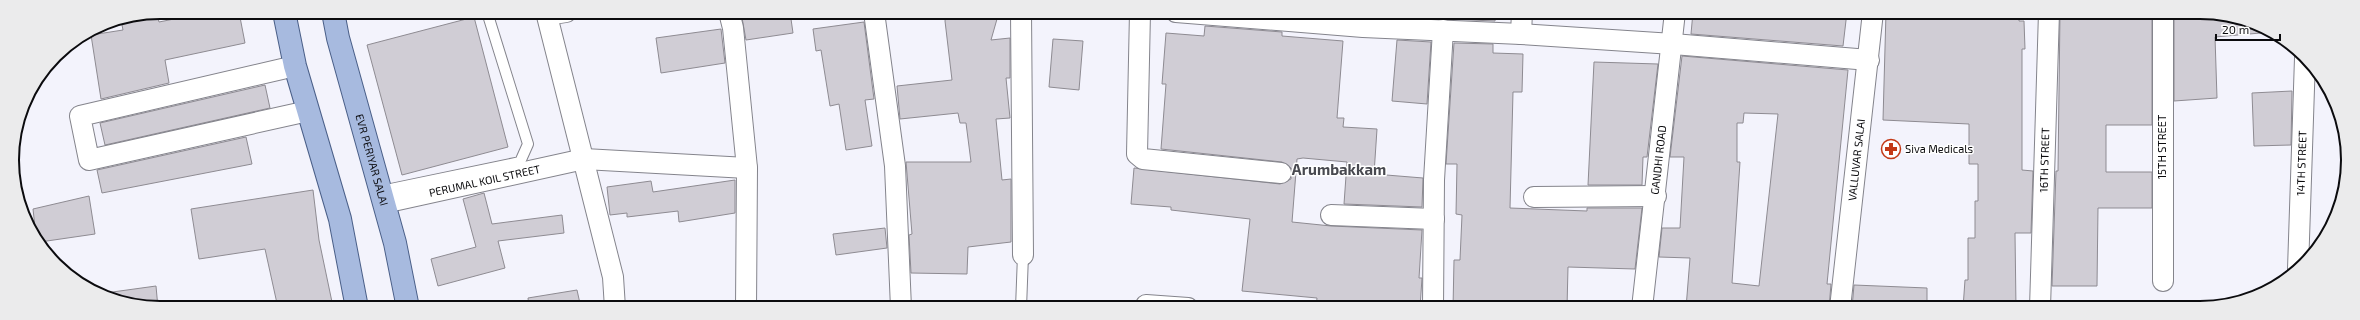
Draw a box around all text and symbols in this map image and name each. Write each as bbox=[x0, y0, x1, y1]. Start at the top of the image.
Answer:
scale bar bbox=[2216, 16, 2280, 42]
text: 20 m bbox=[2222, 22, 2249, 36]
street label: EVR PERIYAR SALAI bbox=[353, 112, 391, 207]
street label: 15TH STREET bbox=[2155, 114, 2168, 179]
street label: VALLUVAR SALAI bbox=[1845, 118, 1867, 202]
street label: GANDHI ROAD bbox=[1648, 124, 1668, 195]
street label: 16TH STREET bbox=[2037, 127, 2052, 193]
street label: 14TH STREET bbox=[2293, 130, 2309, 196]
pharmacy icon: Siva Medicals bbox=[1880, 138, 1902, 160]
place label: Siva Medicals bbox=[1905, 142, 1973, 155]
district label: Arumbakkam bbox=[1292, 160, 1386, 178]
street label: PERUMAL KOIL STREET bbox=[428, 162, 542, 199]

